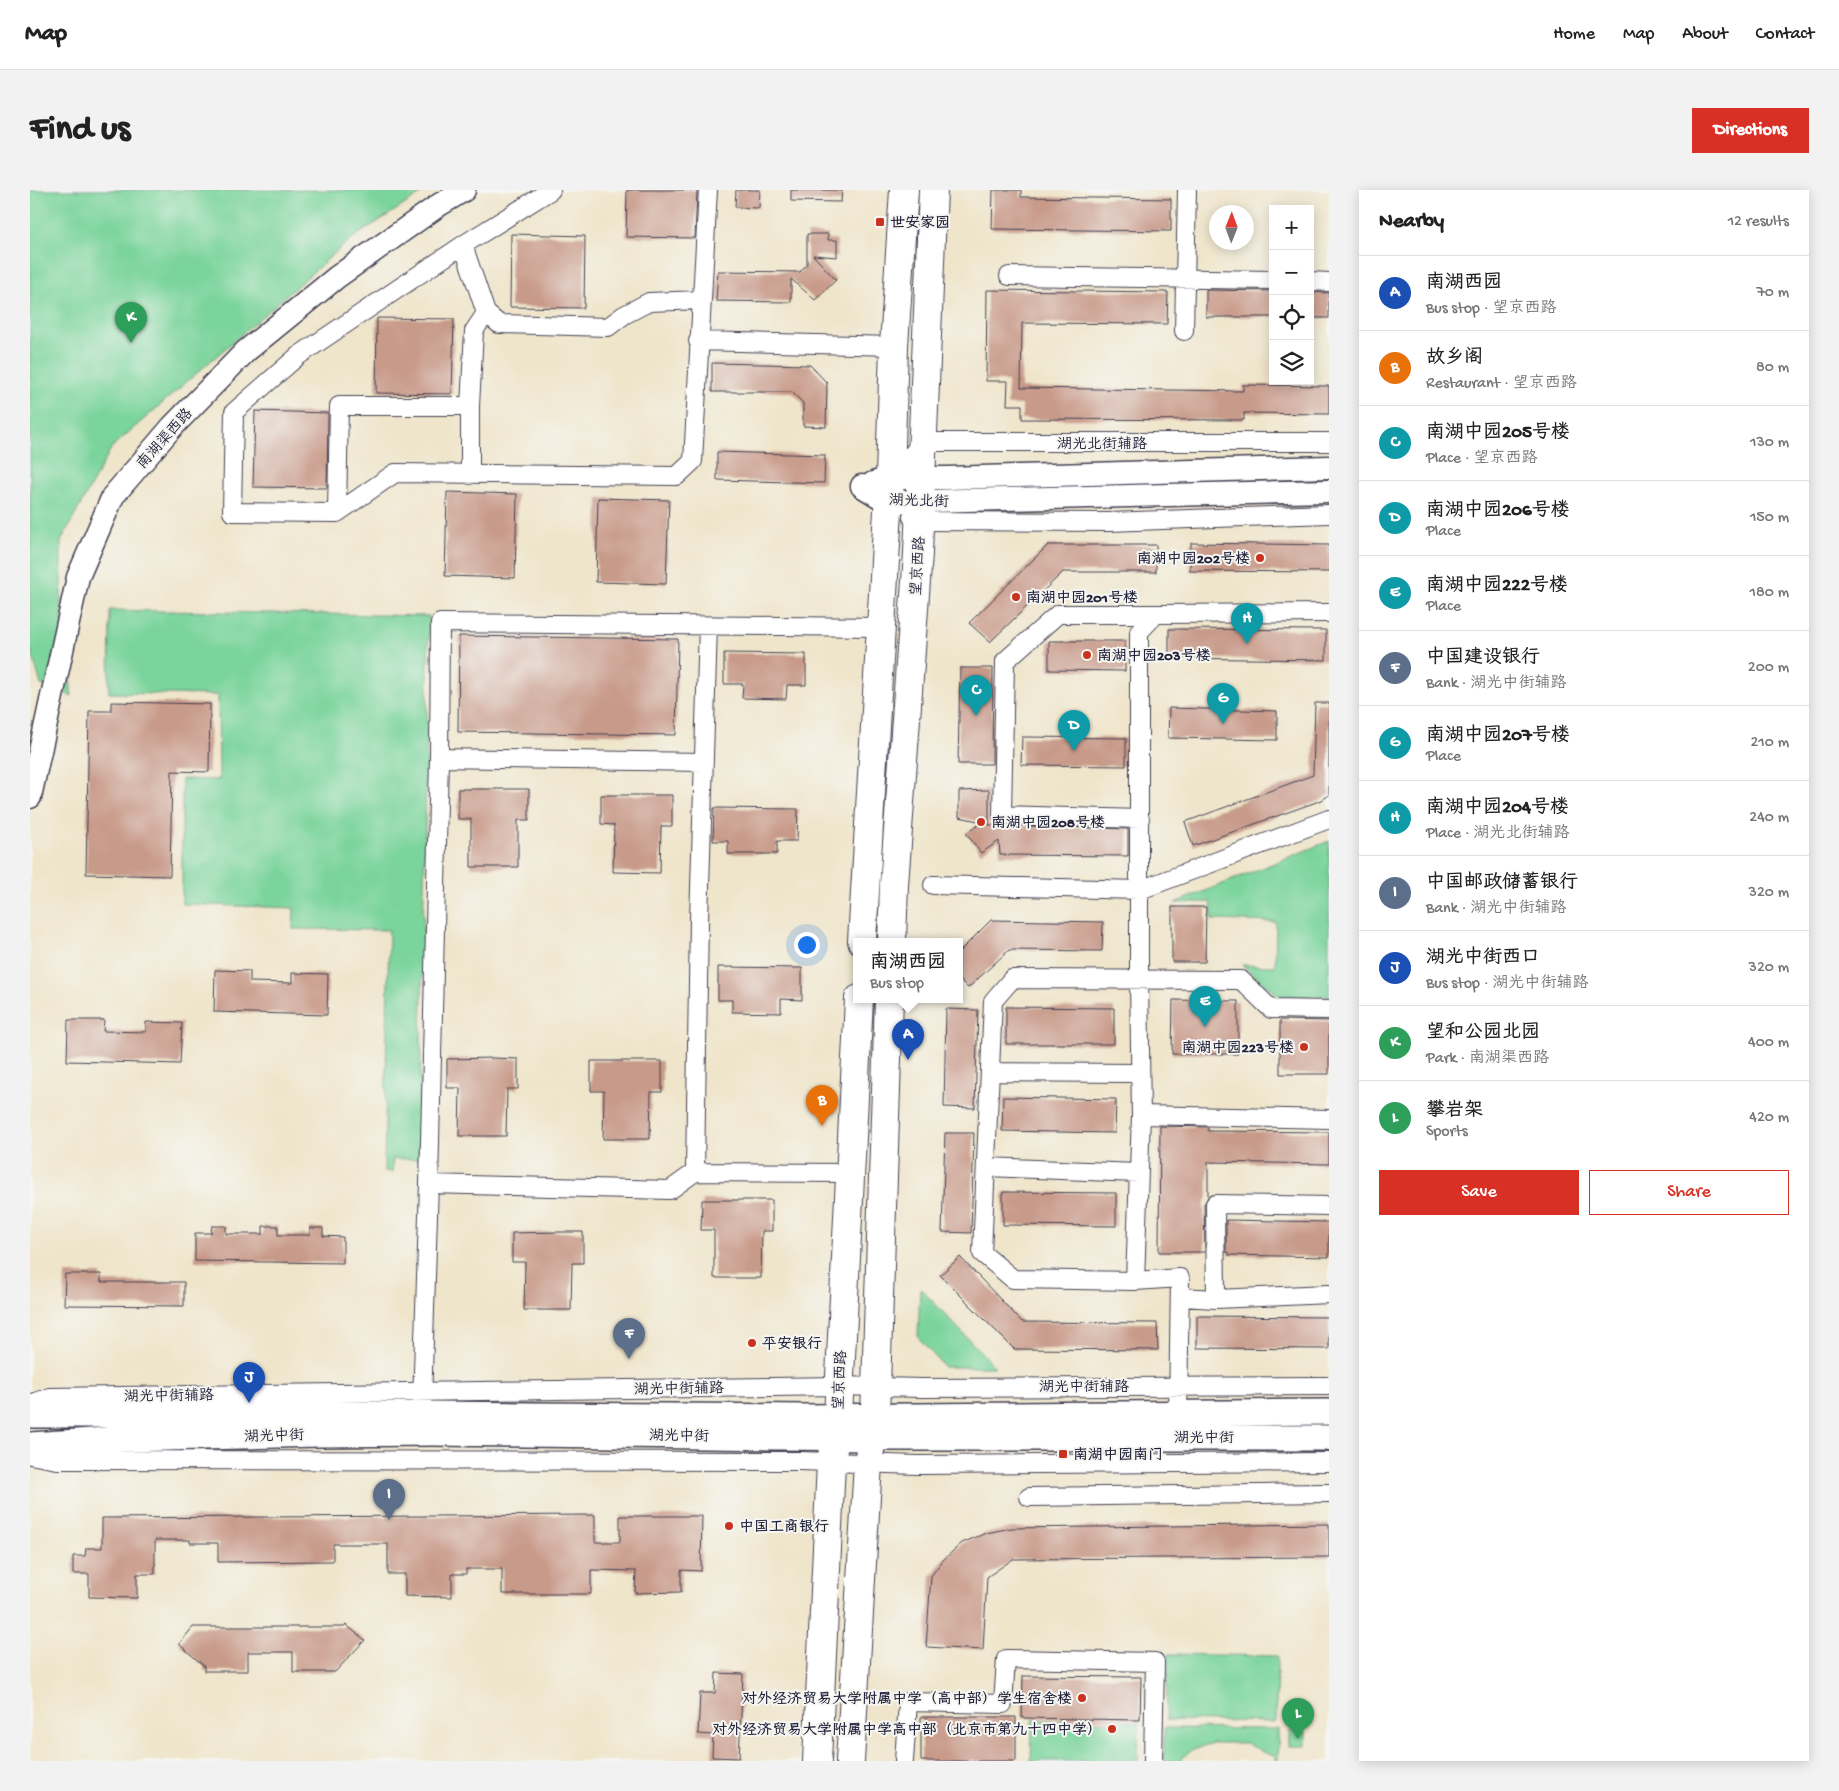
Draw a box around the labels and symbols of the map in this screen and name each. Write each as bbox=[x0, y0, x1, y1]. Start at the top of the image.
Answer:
north arrow bbox=[1209, 205, 1254, 250]
place label: 世安家园 bbox=[890, 215, 950, 233]
marker: 世安家园 bbox=[874, 216, 886, 228]
pin: K bbox=[115, 302, 147, 343]
street label: 南湖渠西路 bbox=[133, 405, 197, 473]
street label: 湖光北街辅路 bbox=[1057, 436, 1147, 454]
street label: 湖光北街 bbox=[889, 492, 949, 512]
street label: 望京西路 bbox=[908, 536, 930, 597]
place label: 南湖中园202号楼 bbox=[1137, 551, 1250, 569]
marker: 南湖中园202号楼 bbox=[1254, 552, 1266, 564]
place label: 南湖中园201号楼 bbox=[1026, 590, 1138, 608]
marker: 南湖中园201号楼 bbox=[1010, 591, 1022, 603]
pin: H bbox=[1231, 603, 1263, 644]
place label: 南湖中园203号楼 bbox=[1097, 648, 1211, 666]
marker: 南湖中园203号楼 bbox=[1081, 649, 1093, 661]
pin: C bbox=[960, 675, 992, 716]
pin: G bbox=[1207, 683, 1239, 724]
pin: D bbox=[1058, 710, 1090, 751]
place label: 南湖中园208号楼 bbox=[991, 815, 1105, 833]
marker: 南湖中园208号楼 bbox=[975, 816, 987, 828]
your location bbox=[794, 932, 820, 958]
pin: E bbox=[1189, 986, 1221, 1027]
pin: A bbox=[892, 1019, 924, 1060]
place label: 南湖中园223号楼 bbox=[1182, 1040, 1294, 1058]
marker: 南湖中园223号楼 bbox=[1298, 1041, 1310, 1053]
pin: B bbox=[806, 1085, 838, 1126]
pin: F bbox=[613, 1318, 645, 1359]
place label: 平安银行 bbox=[762, 1336, 822, 1354]
marker: 平安银行 bbox=[746, 1337, 758, 1349]
street label: 望京西路 bbox=[830, 1350, 852, 1411]
pin: J bbox=[233, 1362, 265, 1403]
street label: 湖光中街辅路 bbox=[1039, 1379, 1129, 1397]
street label: 湖光中街辅路 bbox=[634, 1380, 724, 1400]
street label: 湖光中街辅路 bbox=[124, 1387, 214, 1407]
street label: 湖光中街 bbox=[244, 1427, 304, 1447]
street label: 湖光中街 bbox=[649, 1427, 709, 1447]
street label: 湖光中街 bbox=[1174, 1430, 1234, 1448]
place label: 南湖中园南门 bbox=[1073, 1447, 1163, 1465]
marker: 南湖中园南门 bbox=[1057, 1448, 1069, 1460]
pin: I bbox=[373, 1479, 405, 1520]
place label: 中国工商银行 bbox=[739, 1518, 829, 1537]
marker: 中国工商银行 bbox=[723, 1520, 735, 1532]
place label: 对外经济贸易大学附属中学（高中部）学生宿舍楼 bbox=[742, 1691, 1072, 1709]
marker: 对外经济贸易大学附属中学（高中部）学生宿舍楼 bbox=[1076, 1692, 1088, 1704]
pin: L bbox=[1282, 1698, 1314, 1739]
place label: 对外经济贸易大学附属中学高中部（北京市第九十四中学） bbox=[712, 1722, 1102, 1740]
marker: 对外经济贸易大学附属中学高中部（北京市第九十四中学） bbox=[1106, 1723, 1118, 1735]

